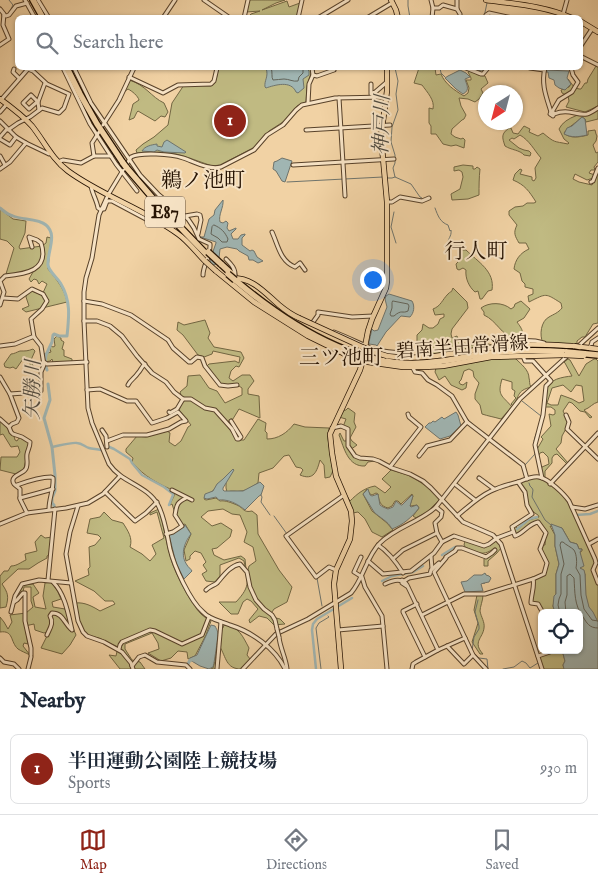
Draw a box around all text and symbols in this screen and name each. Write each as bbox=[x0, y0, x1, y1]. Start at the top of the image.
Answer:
search box bbox=[15, 15, 583, 70]
icon: search bbox=[33, 29, 61, 57]
text: Search here bbox=[73, 31, 164, 55]
north arrow bbox=[478, 85, 523, 130]
water label: 神戸川 bbox=[369, 93, 396, 155]
pin: 1 bbox=[214, 102, 246, 140]
district label: 鵜ノ池町 bbox=[161, 168, 245, 195]
road number: E87 bbox=[145, 196, 185, 228]
district label: 行人町 bbox=[445, 239, 508, 266]
your location bbox=[360, 267, 386, 293]
street label: 碧南半田常滑線 bbox=[395, 331, 529, 365]
district label: 三ツ池町 bbox=[299, 345, 383, 372]
water label: 矢勝川 bbox=[20, 358, 47, 420]
map controls bbox=[538, 609, 583, 654]
button: locate bbox=[538, 609, 583, 654]
text: Nearby bbox=[20, 688, 85, 715]
text: 半田運動公園陸上競技場 bbox=[68, 750, 277, 774]
text: 1 bbox=[34, 759, 40, 779]
text: 930 m bbox=[540, 759, 577, 779]
text: Sports bbox=[68, 774, 110, 794]
tab: Map bbox=[79, 826, 107, 874]
tab: Directions bbox=[266, 826, 327, 874]
tab: Saved bbox=[486, 826, 519, 874]

